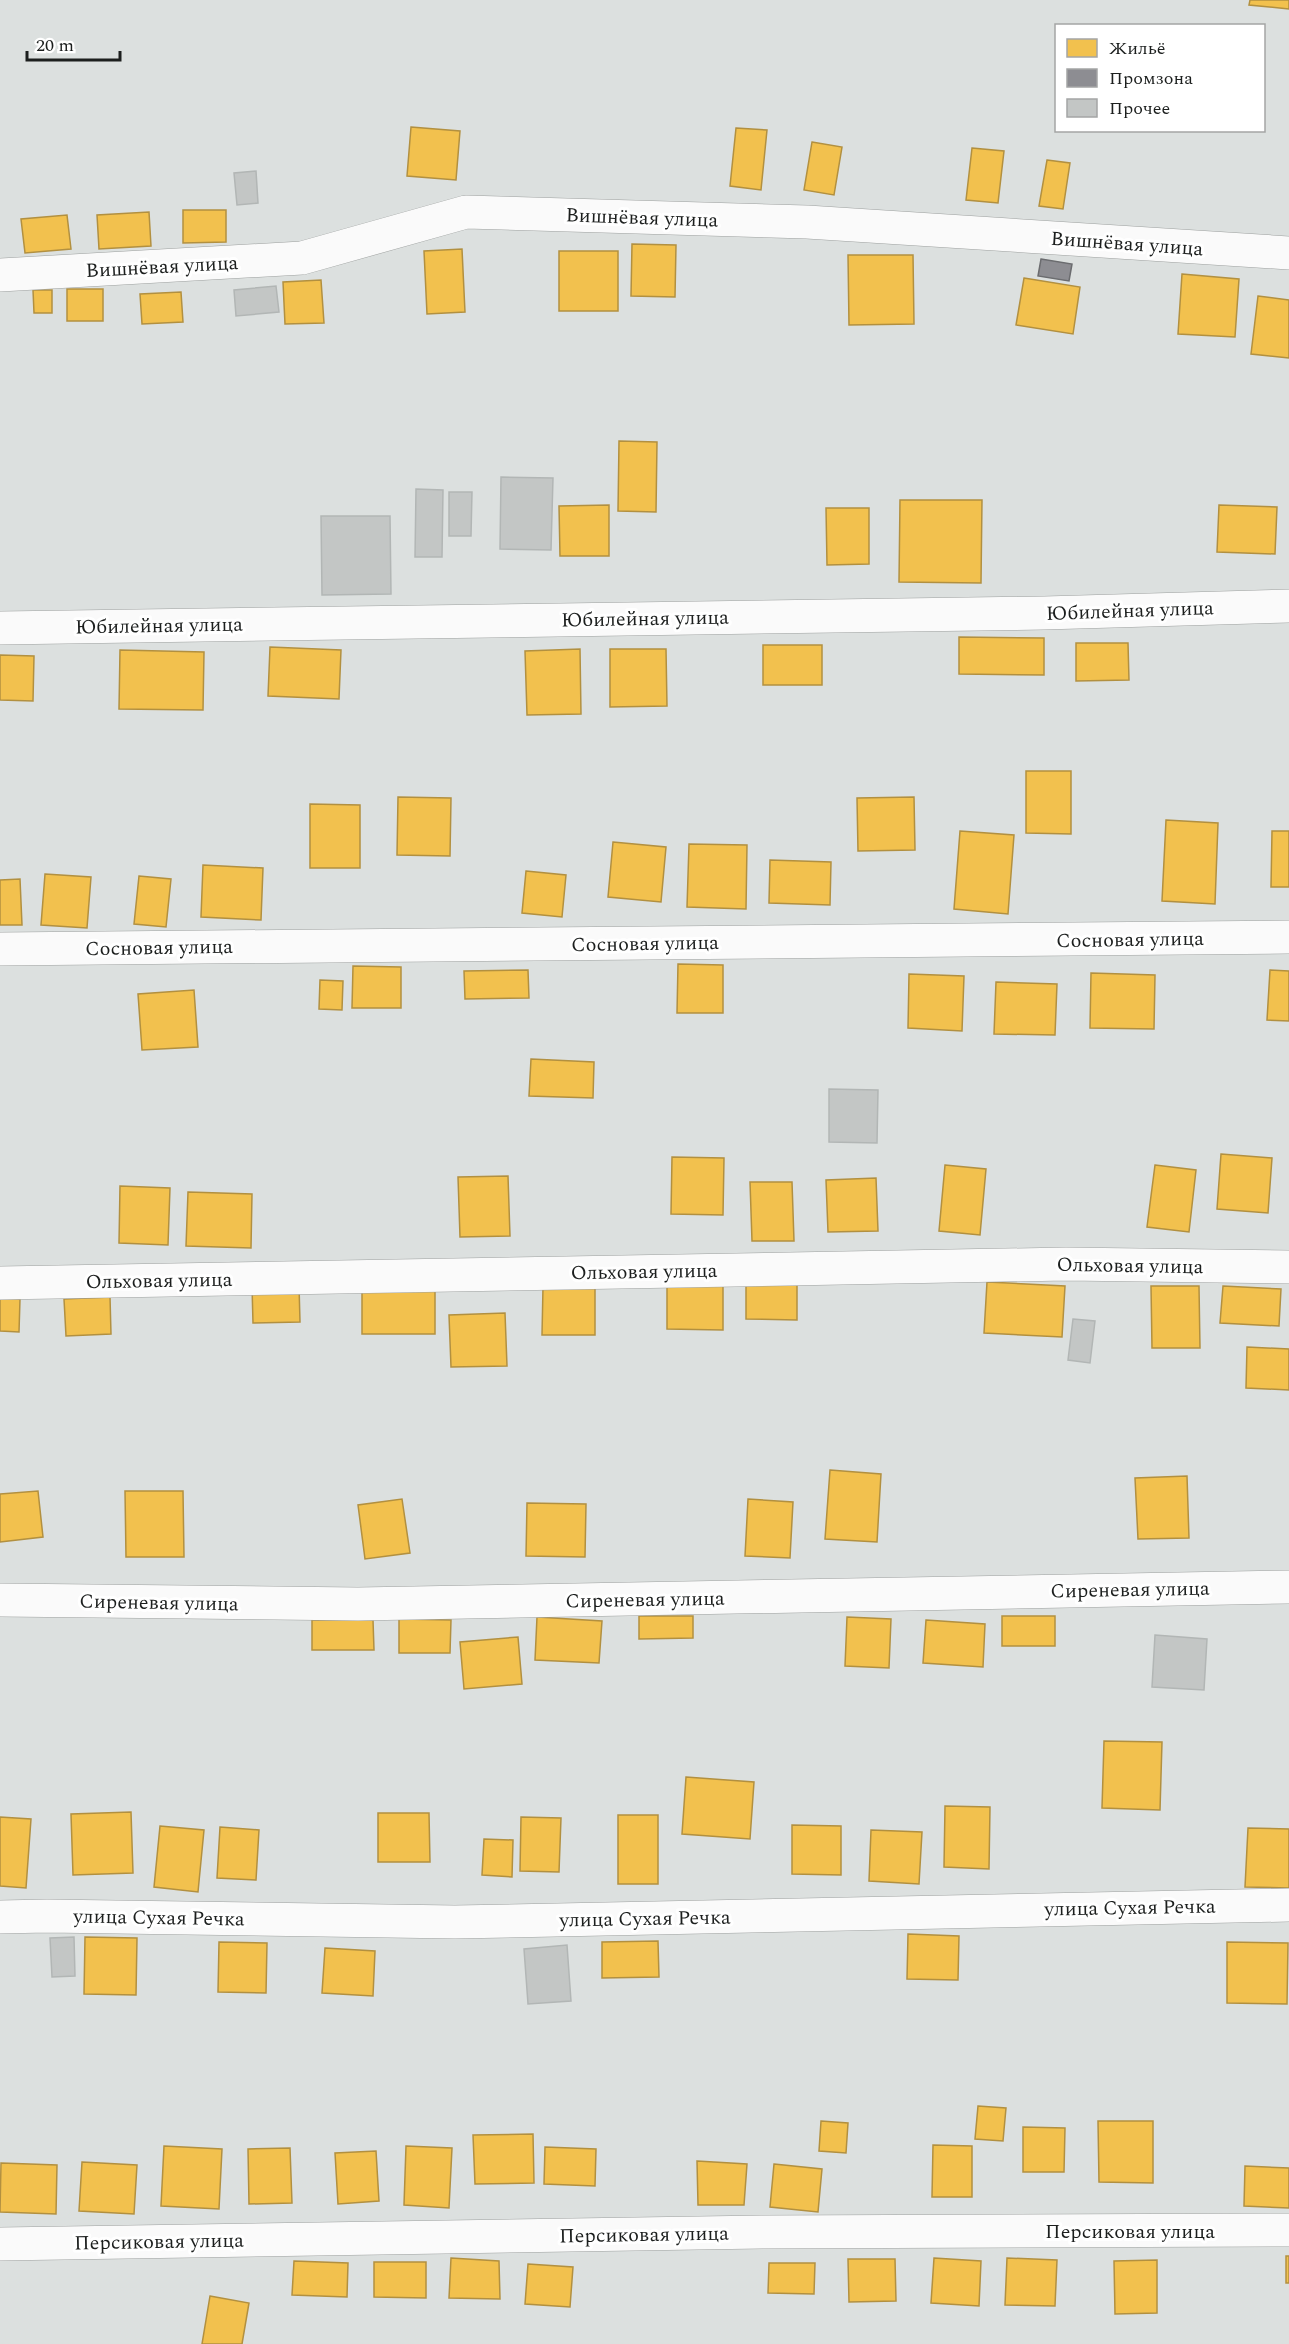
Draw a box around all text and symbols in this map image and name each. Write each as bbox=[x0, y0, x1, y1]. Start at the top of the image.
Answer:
scale bar bbox=[27, 24, 120, 62]
legend bbox=[1055, 24, 1265, 132]
text: 20 m bbox=[36, 32, 74, 59]
text: Жильё bbox=[1109, 35, 1165, 62]
text: Промзона bbox=[1109, 65, 1193, 92]
text: Прочее bbox=[1109, 95, 1170, 122]
street label: Вишнёвая улица bbox=[565, 200, 719, 236]
street label: Вишнёвая улица bbox=[1050, 224, 1204, 264]
street label: Вишнёвая улица bbox=[85, 248, 239, 286]
street label: Юбилейная улица bbox=[1046, 593, 1215, 629]
street label: Юбилейная улица bbox=[561, 603, 729, 635]
street label: Юбилейная улица bbox=[75, 610, 243, 642]
street label: Сосновая улица bbox=[1056, 924, 1204, 956]
street label: Сосновая улица bbox=[571, 928, 719, 960]
street label: Сосновая улица bbox=[85, 932, 233, 964]
street label: Ольховая улица bbox=[1056, 1250, 1204, 1282]
street label: Ольховая улица bbox=[570, 1256, 718, 1288]
street label: Ольховая улица bbox=[85, 1265, 233, 1297]
street label: Сиреневая улица bbox=[1050, 1574, 1210, 1606]
street label: Сиреневая улица bbox=[565, 1584, 725, 1616]
street label: Сиреневая улица bbox=[79, 1587, 239, 1619]
street label: улица Сухая Речка bbox=[1043, 1892, 1216, 1925]
street label: улица Сухая Речка bbox=[72, 1901, 245, 1934]
street label: улица Сухая Речка bbox=[558, 1903, 731, 1936]
street label: Персиковая улица bbox=[1045, 2217, 1215, 2247]
street label: Персиковая улица bbox=[559, 2219, 729, 2251]
street label: Персиковая улица bbox=[74, 2226, 244, 2258]

